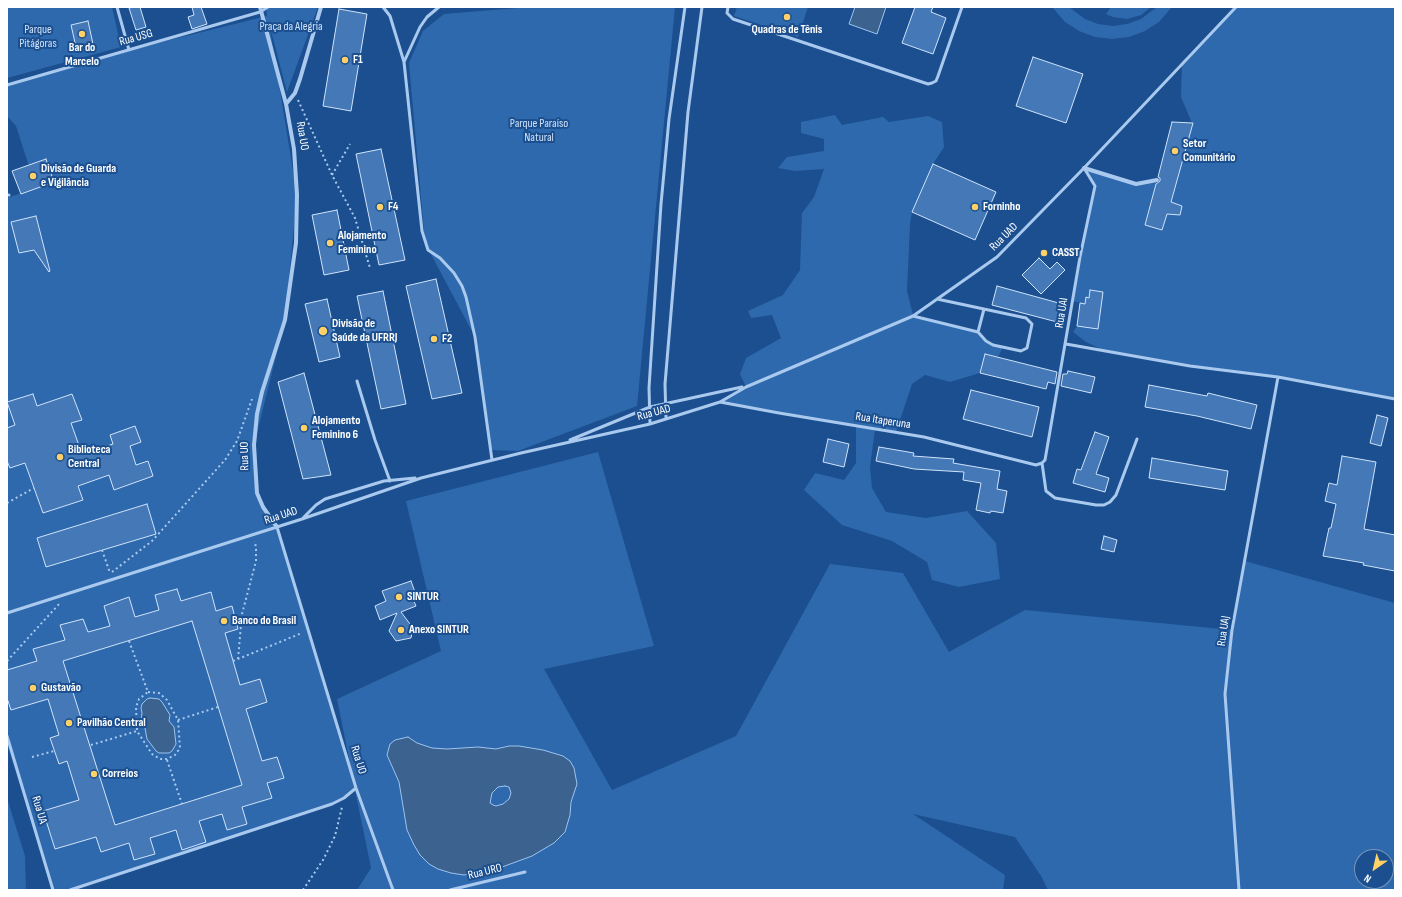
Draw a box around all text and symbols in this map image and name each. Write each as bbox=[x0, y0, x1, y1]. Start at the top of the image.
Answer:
marker: Quadras de Tênis bbox=[782, 12, 792, 22]
park label: Praça da Alegria bbox=[259, 20, 323, 34]
park label: Parque Pitágoras bbox=[19, 23, 57, 51]
place label: Quadras de Tênis bbox=[752, 23, 822, 37]
street label: Rua USG bbox=[118, 26, 154, 50]
marker: Bar do Marcelo bbox=[77, 29, 87, 39]
place label: Bar do Marcelo bbox=[65, 41, 99, 69]
place label: F1 bbox=[353, 53, 363, 67]
marker: F1 bbox=[340, 55, 350, 65]
park label: Parque Paraíso Natural bbox=[510, 117, 568, 145]
street label: Rua UO bbox=[293, 121, 311, 151]
place label: Setor Comunitário bbox=[1183, 137, 1236, 165]
marker: Setor Comunitário bbox=[1170, 146, 1180, 156]
place label: Divisão de Guarda e Vigilância bbox=[41, 162, 116, 190]
marker: Divisão de Guarda e Vigilância bbox=[28, 171, 38, 181]
place label: F4 bbox=[388, 200, 398, 214]
place label: Forninho bbox=[983, 200, 1020, 214]
marker: F4 bbox=[375, 202, 385, 212]
marker: Forninho bbox=[970, 202, 980, 212]
street label: Rua UAD bbox=[987, 220, 1021, 254]
place label: Alojamento Feminino bbox=[338, 229, 386, 257]
marker: Alojamento Feminino bbox=[325, 238, 335, 248]
place label: CASST bbox=[1052, 246, 1080, 260]
marker: CASST bbox=[1039, 248, 1049, 258]
street label: Rua UAI bbox=[1053, 297, 1071, 329]
place label: Divisão de Saúde da UFRRJ bbox=[332, 317, 398, 345]
marker: Divisão de Saúde da UFRRJ bbox=[317, 325, 329, 337]
place label: F2 bbox=[442, 332, 452, 346]
marker: F2 bbox=[429, 334, 439, 344]
street label: Rua UAD bbox=[636, 402, 672, 424]
street label: Rua Itaperuna bbox=[854, 410, 912, 432]
place label: Alojamento Feminino 6 bbox=[312, 414, 360, 442]
marker: Alojamento Feminino 6 bbox=[299, 423, 309, 433]
street label: Rua UO bbox=[238, 441, 252, 471]
place label: Biblioteca Central bbox=[68, 443, 111, 471]
marker: Biblioteca Central bbox=[55, 452, 65, 462]
street label: Rua UAD bbox=[263, 504, 299, 528]
place label: SINTUR bbox=[407, 590, 439, 604]
marker: SINTUR bbox=[394, 592, 404, 602]
place label: Banco do Brasil bbox=[232, 614, 296, 628]
street label: Rua UAJ bbox=[1215, 615, 1233, 647]
marker: Banco do Brasil bbox=[219, 616, 229, 626]
place label: Anexo SINTUR bbox=[409, 623, 469, 637]
marker: Anexo SINTUR bbox=[396, 625, 406, 635]
place label: Gustavão bbox=[41, 681, 81, 695]
marker: Gustavão bbox=[28, 683, 38, 693]
place label: Pavilhão Central bbox=[77, 716, 146, 730]
marker: Pavilhão Central bbox=[64, 718, 74, 728]
street label: Rua UO bbox=[347, 744, 369, 776]
place label: Correios bbox=[102, 767, 138, 781]
marker: Correios bbox=[89, 769, 99, 779]
street label: Rua UA bbox=[28, 795, 50, 825]
north arrow bbox=[1354, 849, 1394, 889]
street label: Rua URO bbox=[467, 861, 503, 883]
text: N bbox=[1361, 872, 1374, 886]

